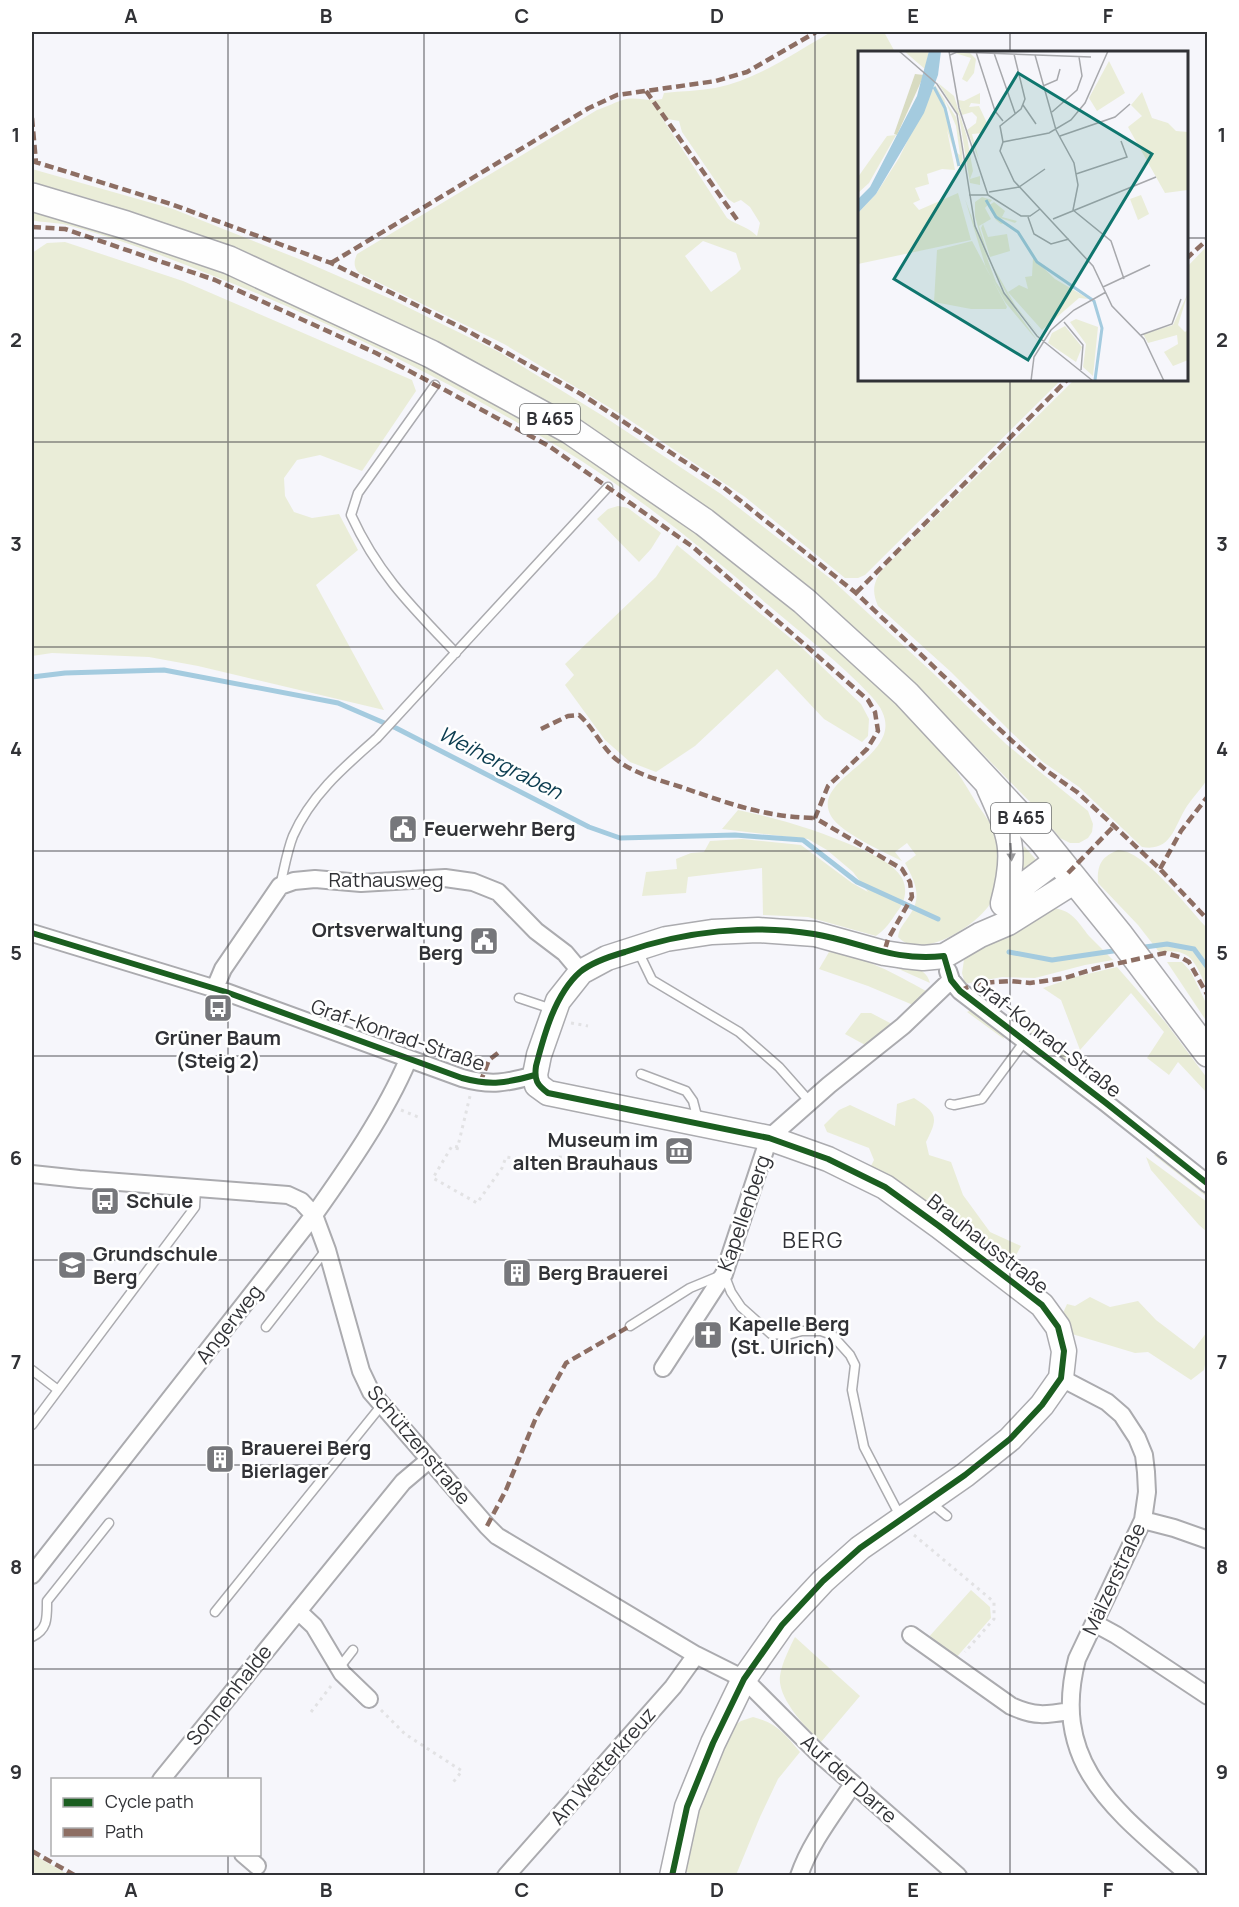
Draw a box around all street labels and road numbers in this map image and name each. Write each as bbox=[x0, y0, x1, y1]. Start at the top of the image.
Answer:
road number: B 465 bbox=[520, 404, 580, 434]
road number: B 465 bbox=[991, 803, 1051, 833]
street label: Rathausweg bbox=[328, 866, 444, 893]
street label: Graf-Konrad-Straße bbox=[967, 970, 1127, 1103]
street label: Graf-Konrad-Straße bbox=[308, 992, 489, 1077]
street label: Kapellenberg bbox=[711, 1151, 776, 1275]
street label: Brauhausstraße bbox=[922, 1188, 1055, 1300]
street label: Angerweg bbox=[189, 1278, 268, 1369]
street label: Schützenstraße bbox=[361, 1379, 477, 1510]
street label: Mälzerstraße bbox=[1076, 1518, 1151, 1639]
street label: Sonnenhalde bbox=[180, 1639, 278, 1751]
street label: Am Wetterkreuz bbox=[544, 1701, 661, 1830]
street label: Auf der Darre bbox=[795, 1728, 903, 1829]

